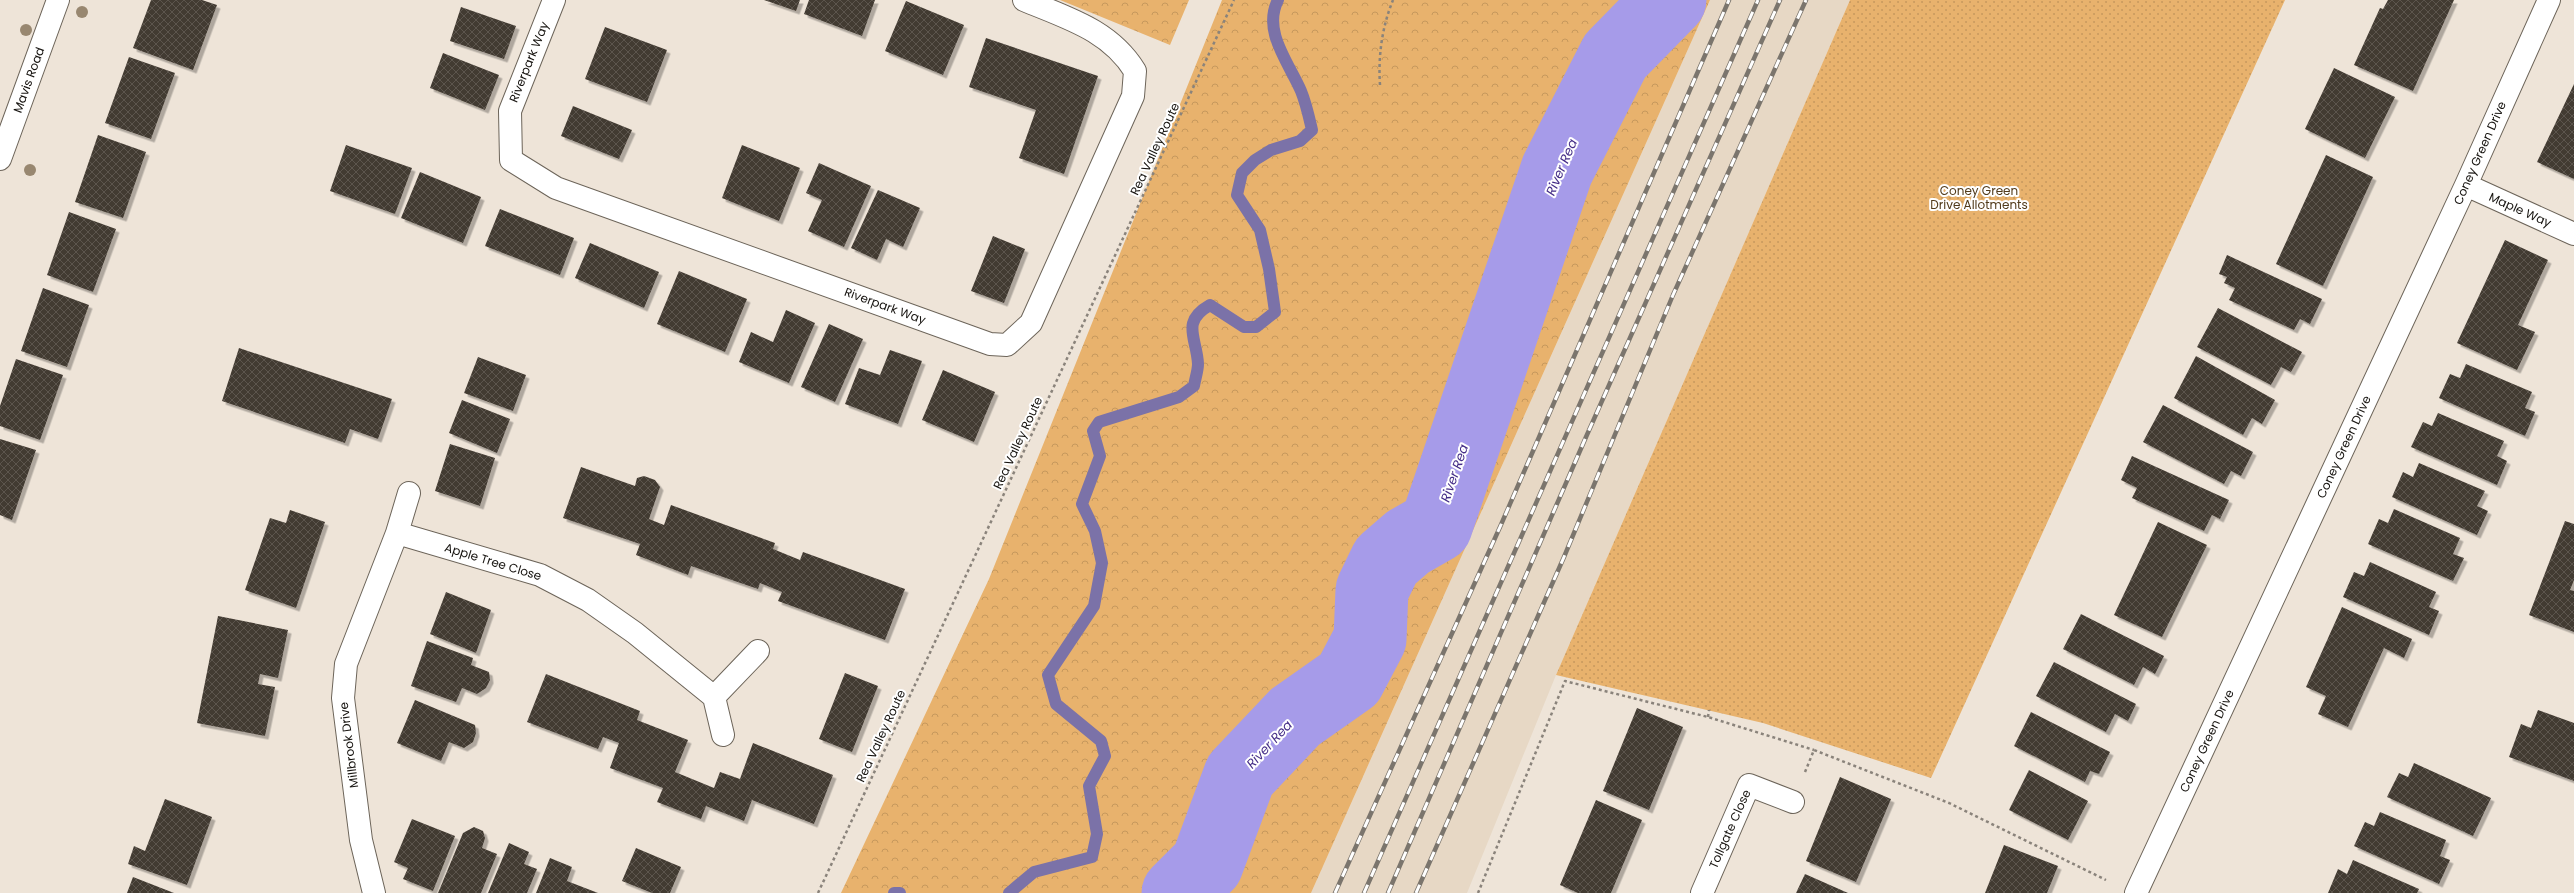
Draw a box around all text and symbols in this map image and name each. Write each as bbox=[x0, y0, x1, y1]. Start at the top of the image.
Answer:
street label: Riverpark Way bbox=[505, 19, 553, 105]
street label: Mavis Road bbox=[9, 45, 48, 115]
street label: Coney Green Drive bbox=[2449, 98, 2510, 207]
street label: Rea Valley Route bbox=[1126, 100, 1183, 198]
water label: River Rea bbox=[1541, 136, 1582, 198]
park label: Coney Green Drive Allotments bbox=[1930, 182, 2028, 213]
street label: Maple Way bbox=[2486, 188, 2554, 231]
street label: Riverpark Way bbox=[842, 283, 929, 328]
street label: Coney Green Drive bbox=[2312, 393, 2375, 501]
street label: Rea Valley Route bbox=[989, 394, 1046, 492]
water label: River Rea bbox=[1436, 442, 1473, 505]
street label: Apple Tree Close bbox=[443, 539, 544, 584]
street label: Rea Valley Route bbox=[852, 687, 909, 785]
street label: Coney Green Drive bbox=[2175, 687, 2238, 795]
street label: Millbrook Drive bbox=[335, 701, 362, 789]
water label: River Rea bbox=[1242, 716, 1297, 773]
street label: Tollgate Close bbox=[1705, 787, 1755, 871]

